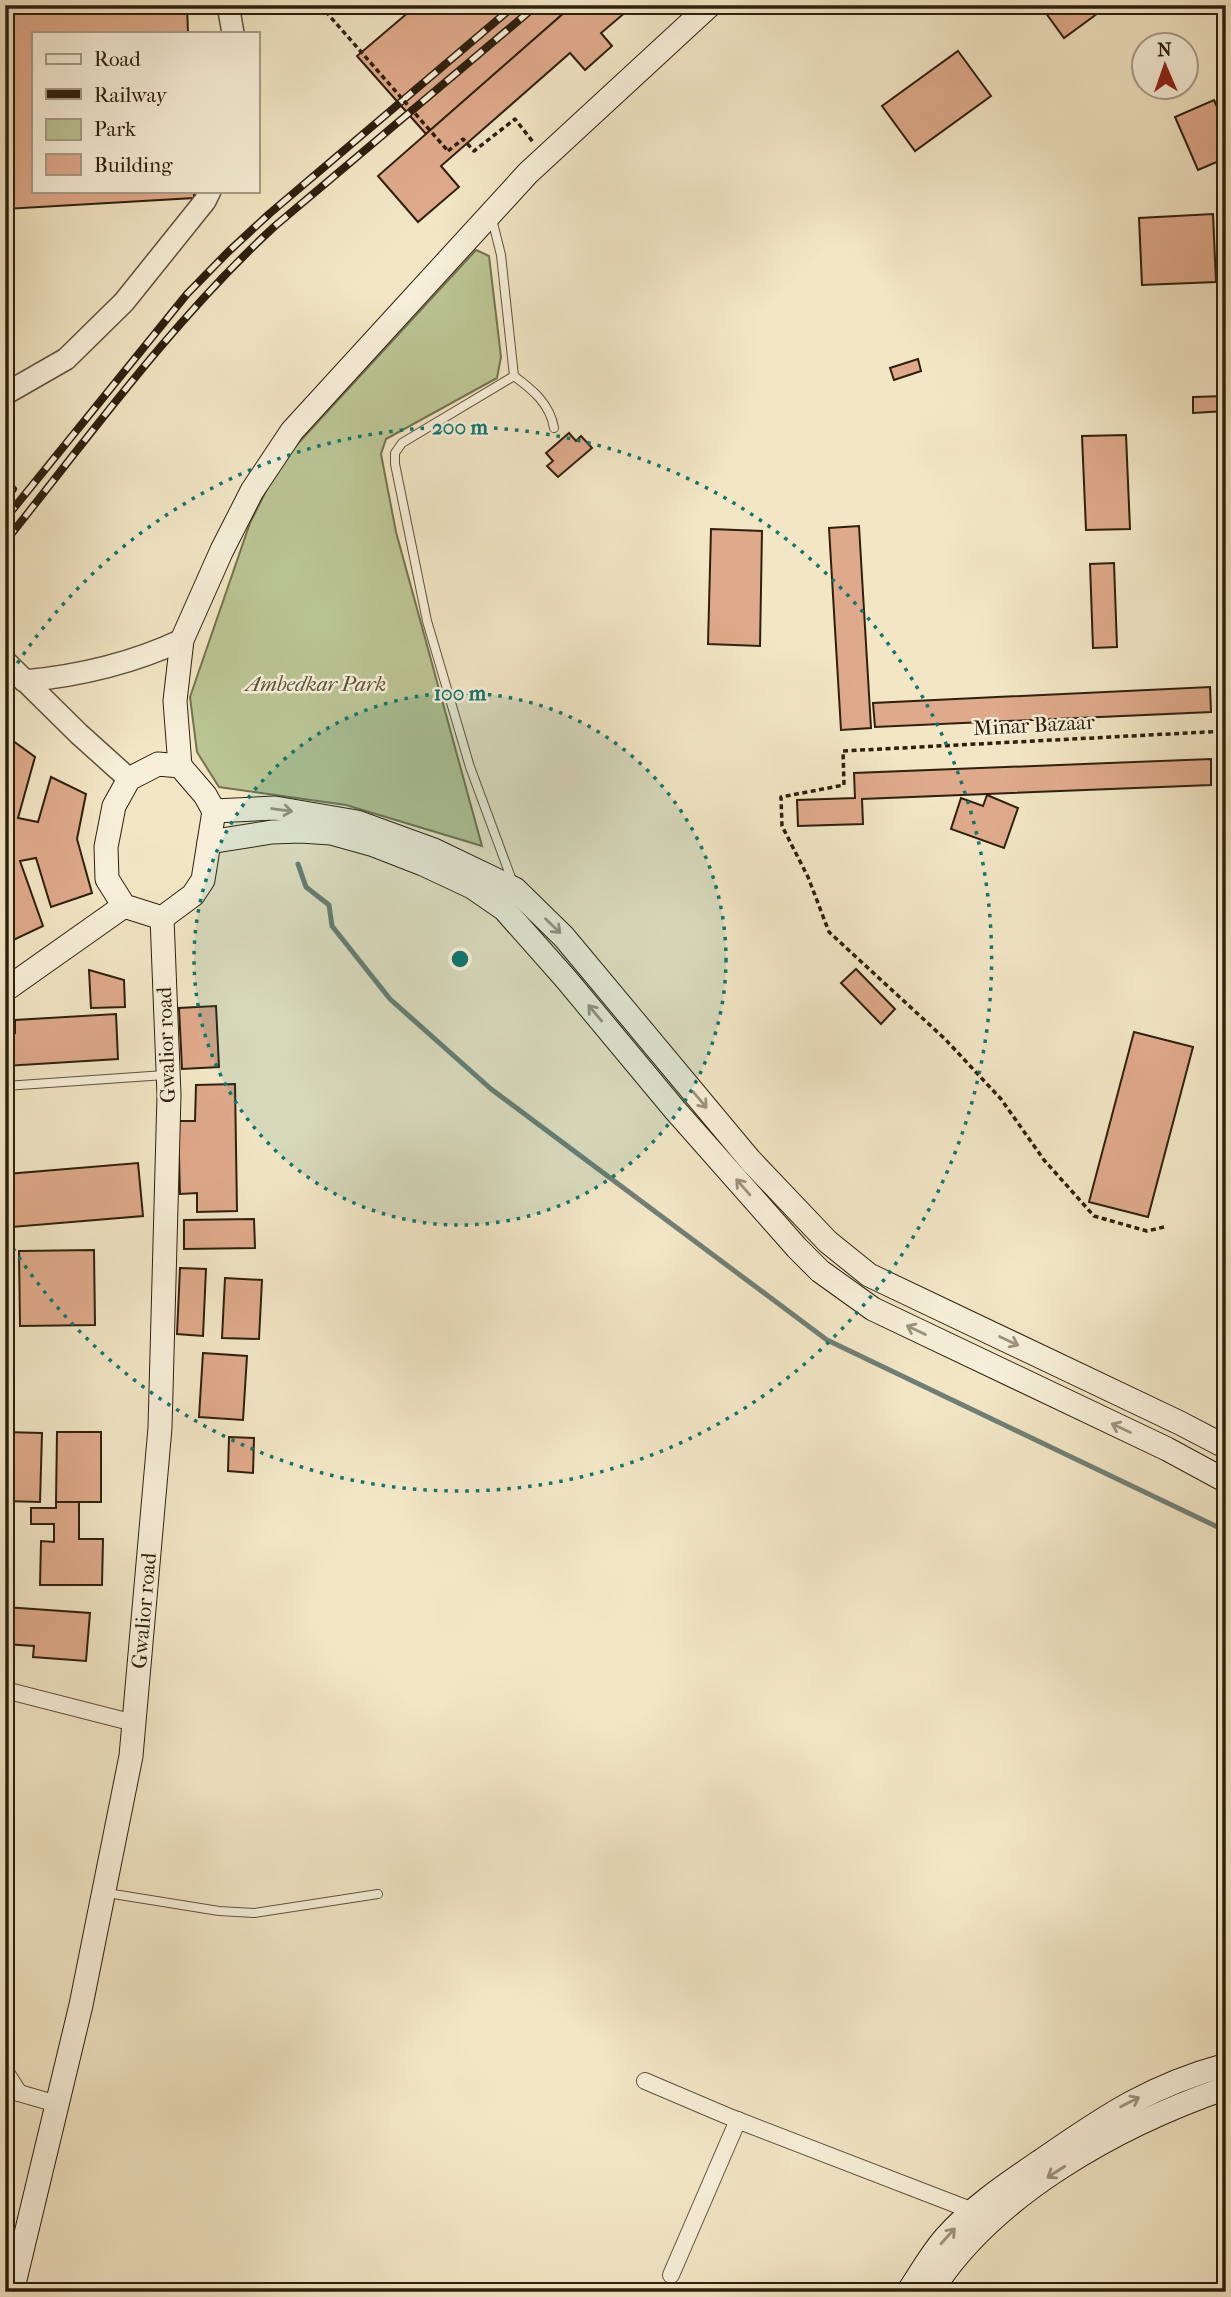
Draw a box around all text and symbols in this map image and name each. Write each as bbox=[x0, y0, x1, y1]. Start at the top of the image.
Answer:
legend bbox=[32, 32, 259, 192]
north arrow bbox=[1130, 32, 1200, 102]
text: N bbox=[1157, 39, 1173, 61]
text: Road bbox=[94, 47, 141, 71]
text: Railway bbox=[94, 83, 168, 107]
text: Park bbox=[94, 117, 136, 141]
text: Building bbox=[94, 153, 173, 177]
text: 200 m bbox=[432, 415, 489, 439]
park label: Ambedkar Park bbox=[243, 672, 386, 696]
text: 100 m bbox=[434, 681, 487, 705]
street label: Minar Bazaar bbox=[973, 710, 1095, 740]
one-way arrow bbox=[270, 803, 293, 816]
one-way arrow bbox=[544, 917, 561, 934]
centre of rings bbox=[448, 947, 472, 971]
street label: Gwalior road bbox=[152, 986, 180, 1104]
one-way arrow bbox=[587, 1005, 603, 1023]
one-way arrow bbox=[692, 1090, 708, 1108]
one-way arrow bbox=[735, 1178, 751, 1196]
one-way arrow bbox=[906, 1322, 927, 1336]
one-way arrow bbox=[998, 1335, 1019, 1349]
one-way arrow bbox=[1111, 1420, 1132, 1434]
street label: Gwalior road bbox=[127, 1551, 161, 1670]
one-way arrow bbox=[1120, 2095, 1140, 2109]
one-way arrow bbox=[1046, 2166, 1066, 2180]
one-way arrow bbox=[939, 2228, 956, 2245]

